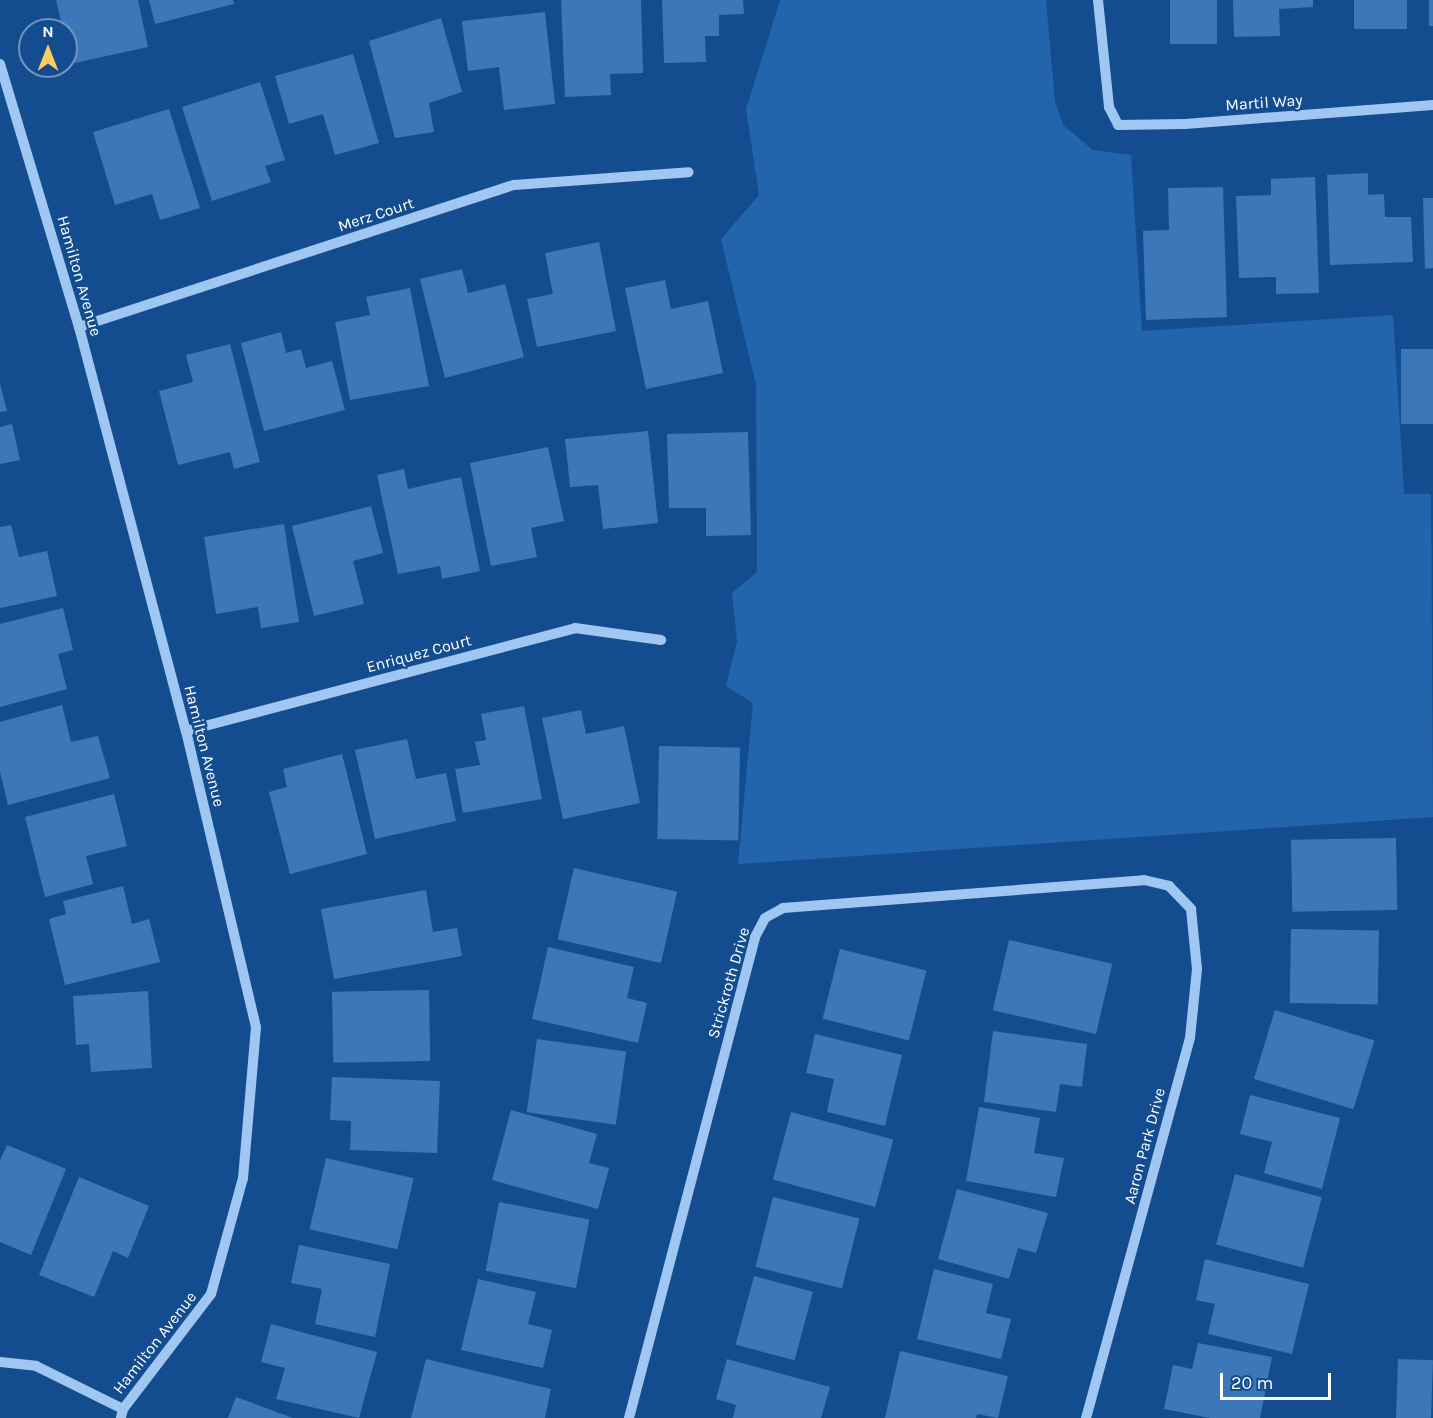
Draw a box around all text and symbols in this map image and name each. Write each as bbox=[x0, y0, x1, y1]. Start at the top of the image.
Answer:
north arrow bbox=[18, 18, 78, 78]
text: N bbox=[42, 22, 54, 41]
street label: Martil Way bbox=[1225, 91, 1303, 115]
street label: Merz Court bbox=[335, 194, 417, 236]
street label: Hamilton Avenue bbox=[53, 213, 105, 339]
street label: Enriquez Court bbox=[364, 631, 474, 677]
street label: Hamilton Avenue bbox=[180, 683, 228, 809]
street label: Strickroth Drive bbox=[704, 925, 754, 1041]
street label: Aaron Park Drive bbox=[1120, 1086, 1170, 1206]
street label: Hamilton Avenue bbox=[109, 1288, 201, 1398]
scale bar bbox=[1223, 1361, 1334, 1399]
text: 20 m bbox=[1231, 1372, 1273, 1394]

